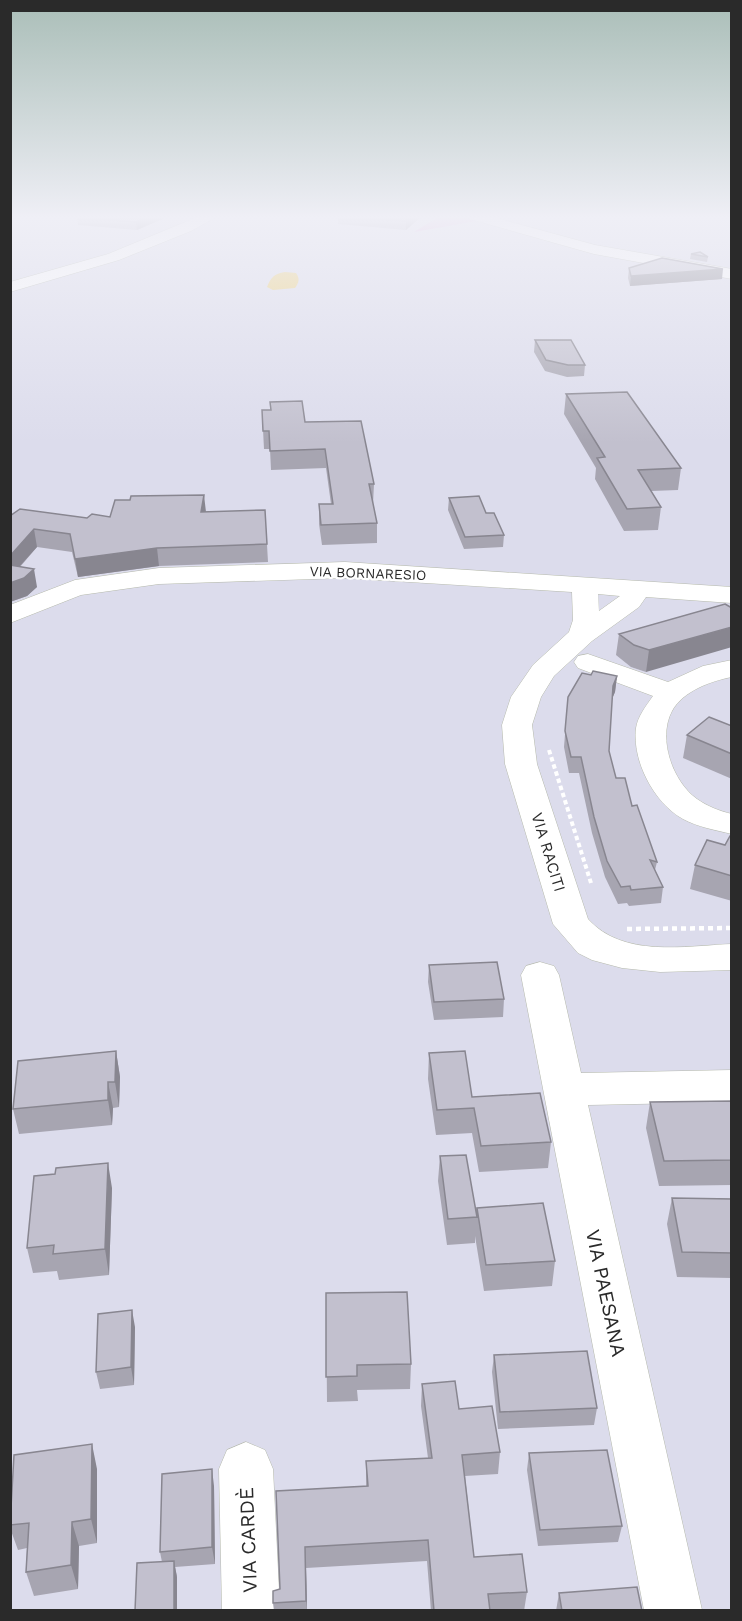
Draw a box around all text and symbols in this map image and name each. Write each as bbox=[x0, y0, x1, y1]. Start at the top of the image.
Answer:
street label: VIA BORNARESIO bbox=[309, 563, 427, 583]
street label: VIA RACITI bbox=[528, 810, 570, 894]
street label: VIA PAESANA bbox=[581, 1227, 631, 1359]
street label: VIA CARDÈ bbox=[234, 1487, 262, 1593]

